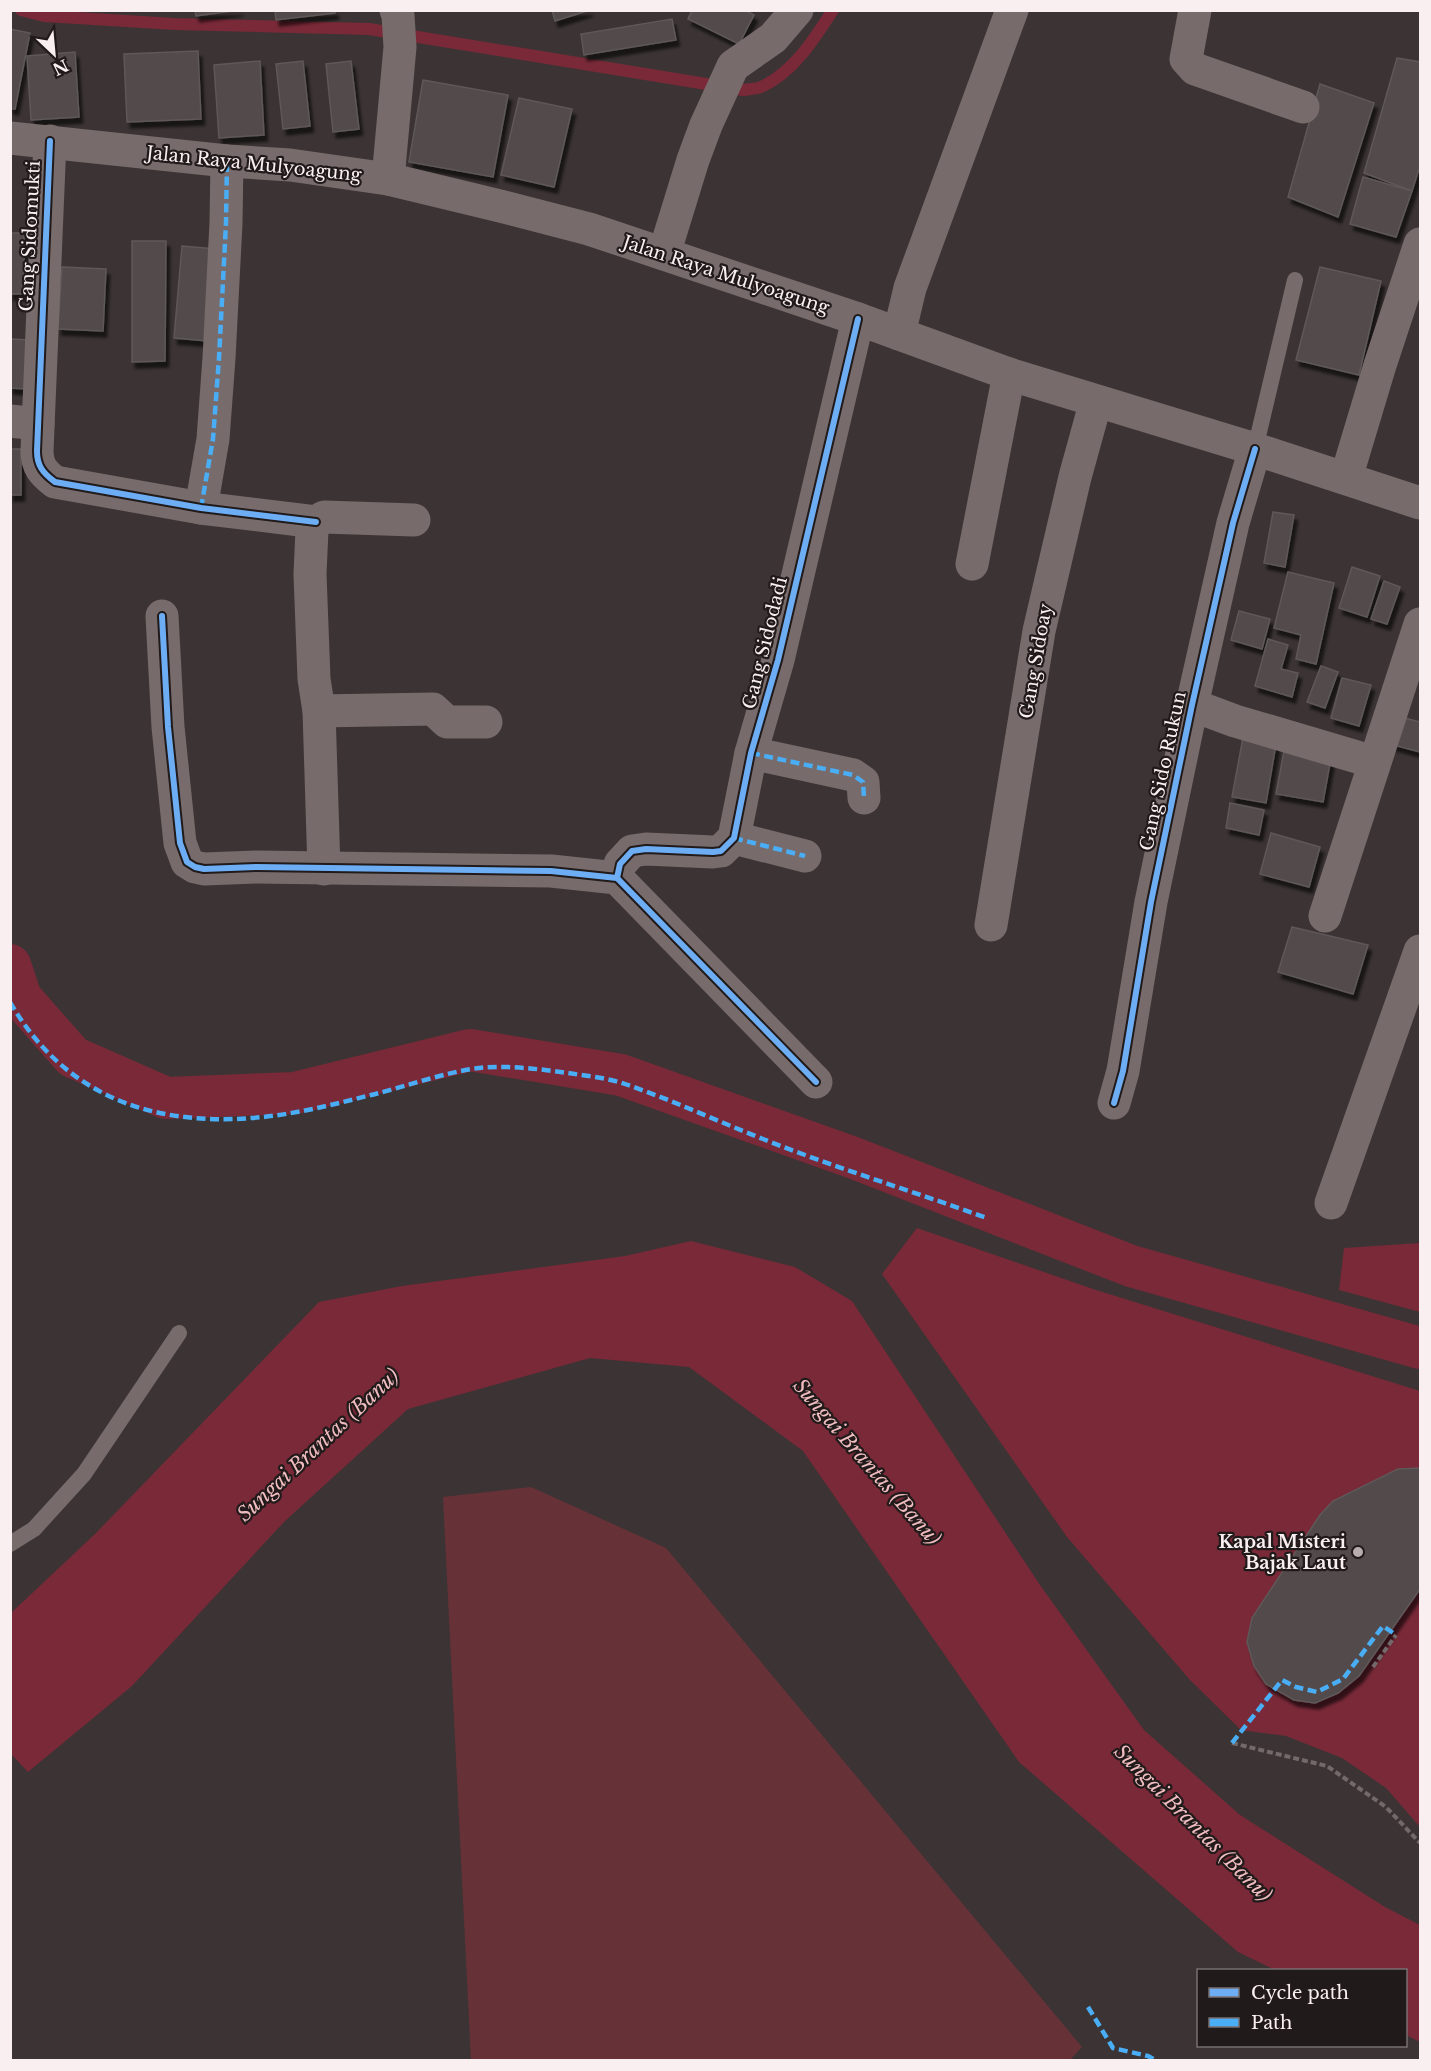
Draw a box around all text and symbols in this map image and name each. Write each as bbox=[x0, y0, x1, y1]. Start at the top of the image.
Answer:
north arrow bbox=[24, 24, 84, 84]
text: N bbox=[49, 55, 72, 80]
street label: Jalan Raya Mulyoagung bbox=[144, 142, 363, 186]
street label: Gang Sidomukti bbox=[15, 160, 45, 312]
street label: Jalan Raya Mulyoagung bbox=[618, 231, 832, 319]
street label: Gang Sidodadi bbox=[738, 574, 792, 712]
street label: Gang Sidoay bbox=[1015, 601, 1057, 720]
street label: Gang Sido Rukun bbox=[1135, 689, 1191, 853]
water label: Sungai Brantas (Banu) bbox=[232, 1364, 404, 1526]
water label: Sungai Brantas (Banu) bbox=[788, 1374, 946, 1550]
place label: Kapal Misteri Bajak Laut bbox=[1218, 1531, 1346, 1574]
marker: Kapal Misteri Bajak Laut bbox=[1351, 1545, 1365, 1559]
water label: Sungai Brantas (Banu) bbox=[1109, 1739, 1277, 1907]
legend bbox=[1197, 1969, 1407, 2047]
text: Cycle path bbox=[1251, 1982, 1349, 2004]
text: Path bbox=[1251, 2012, 1292, 2034]

